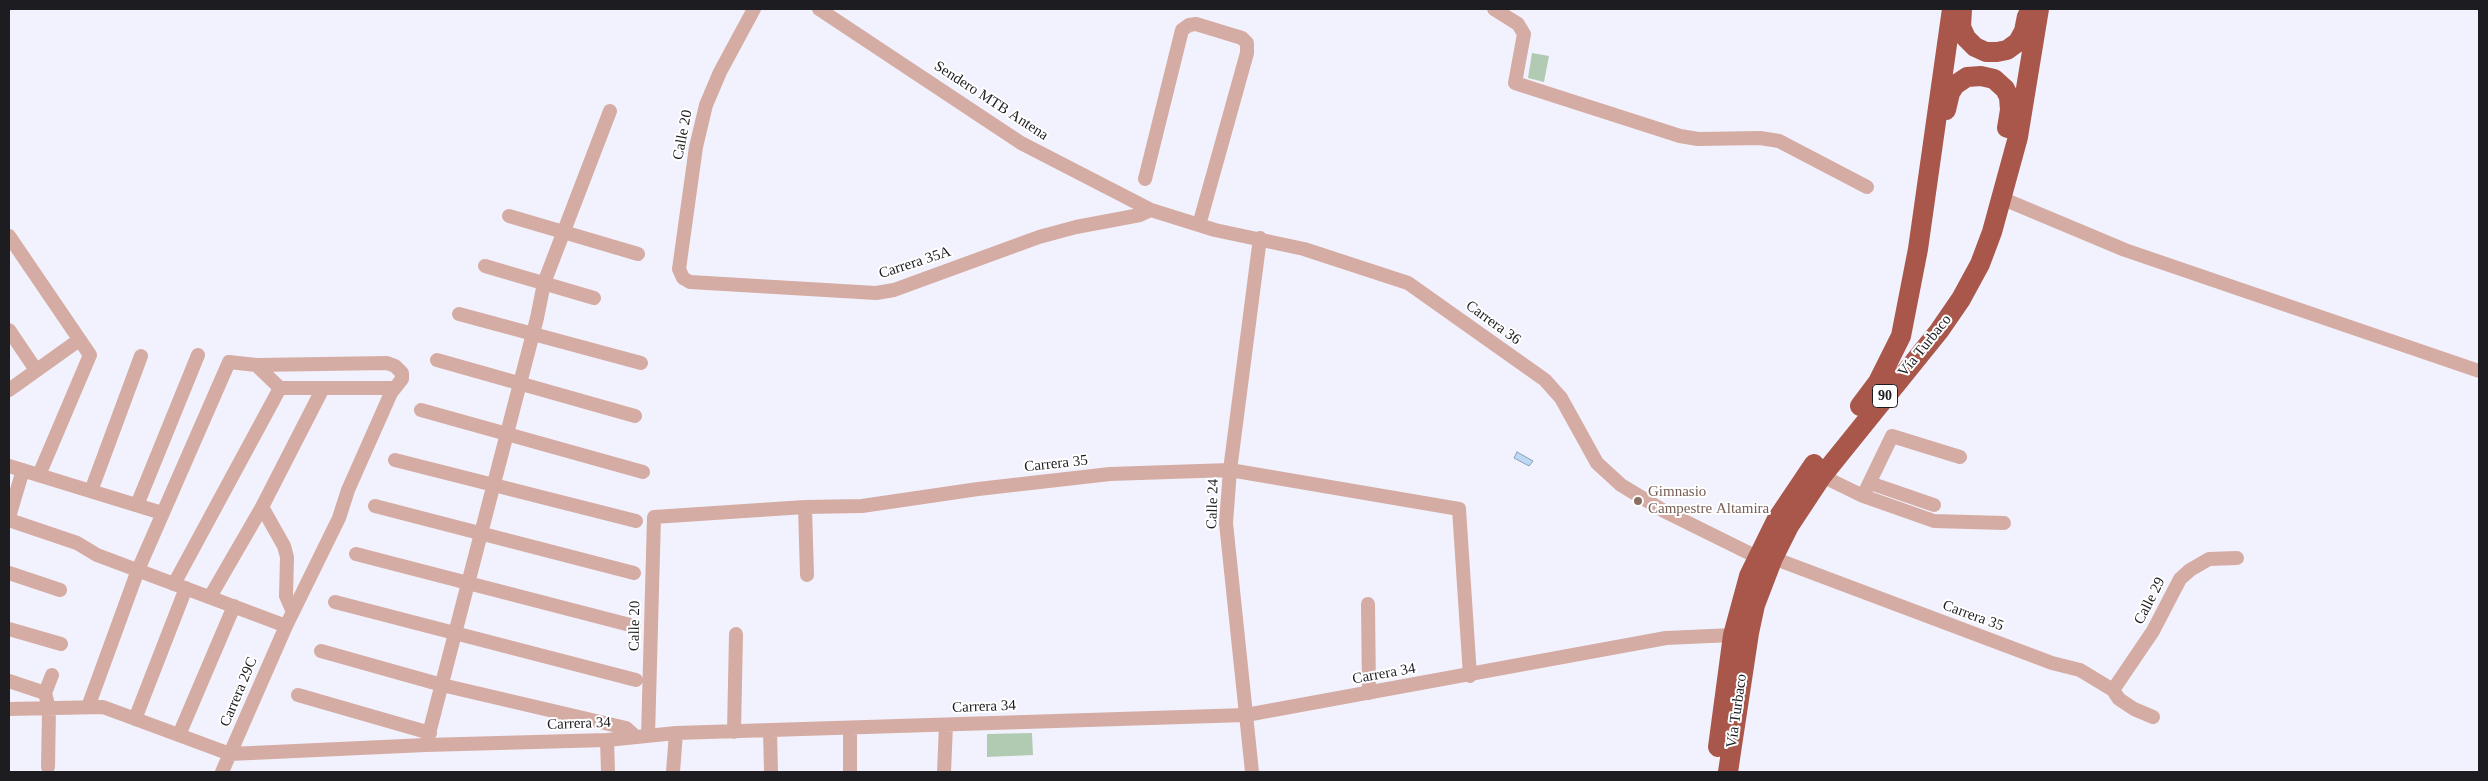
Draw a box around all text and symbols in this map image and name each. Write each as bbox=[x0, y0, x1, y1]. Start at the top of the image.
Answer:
street label: Sendero MTB Antena bbox=[931, 57, 1051, 145]
street label: Calle 20 bbox=[669, 109, 697, 161]
street label: Carrera 35A bbox=[877, 243, 953, 283]
street label: Carrera 36 bbox=[1462, 297, 1524, 349]
street label: Vía Turbaco bbox=[1894, 311, 1956, 381]
road number: 90 bbox=[1872, 384, 1898, 408]
street label: Carrera 35 bbox=[1023, 452, 1089, 476]
street label: Calle 24 bbox=[1203, 478, 1223, 530]
place label: Gimnasio Campestre Altamira bbox=[1648, 483, 1769, 518]
marker: Gimnasio Campestre Altamira bbox=[1632, 495, 1644, 507]
street label: Calle 29 bbox=[2131, 574, 2169, 628]
street label: Carrera 35 bbox=[1940, 597, 2006, 635]
street label: Calle 20 bbox=[626, 601, 644, 651]
street label: Carrera 29C bbox=[216, 655, 262, 729]
street label: Carrera 34 bbox=[1351, 660, 1417, 688]
street label: Vía Turbaco bbox=[1723, 673, 1751, 749]
street label: Carrera 34 bbox=[952, 697, 1016, 717]
street label: Carrera 34 bbox=[547, 714, 611, 734]

